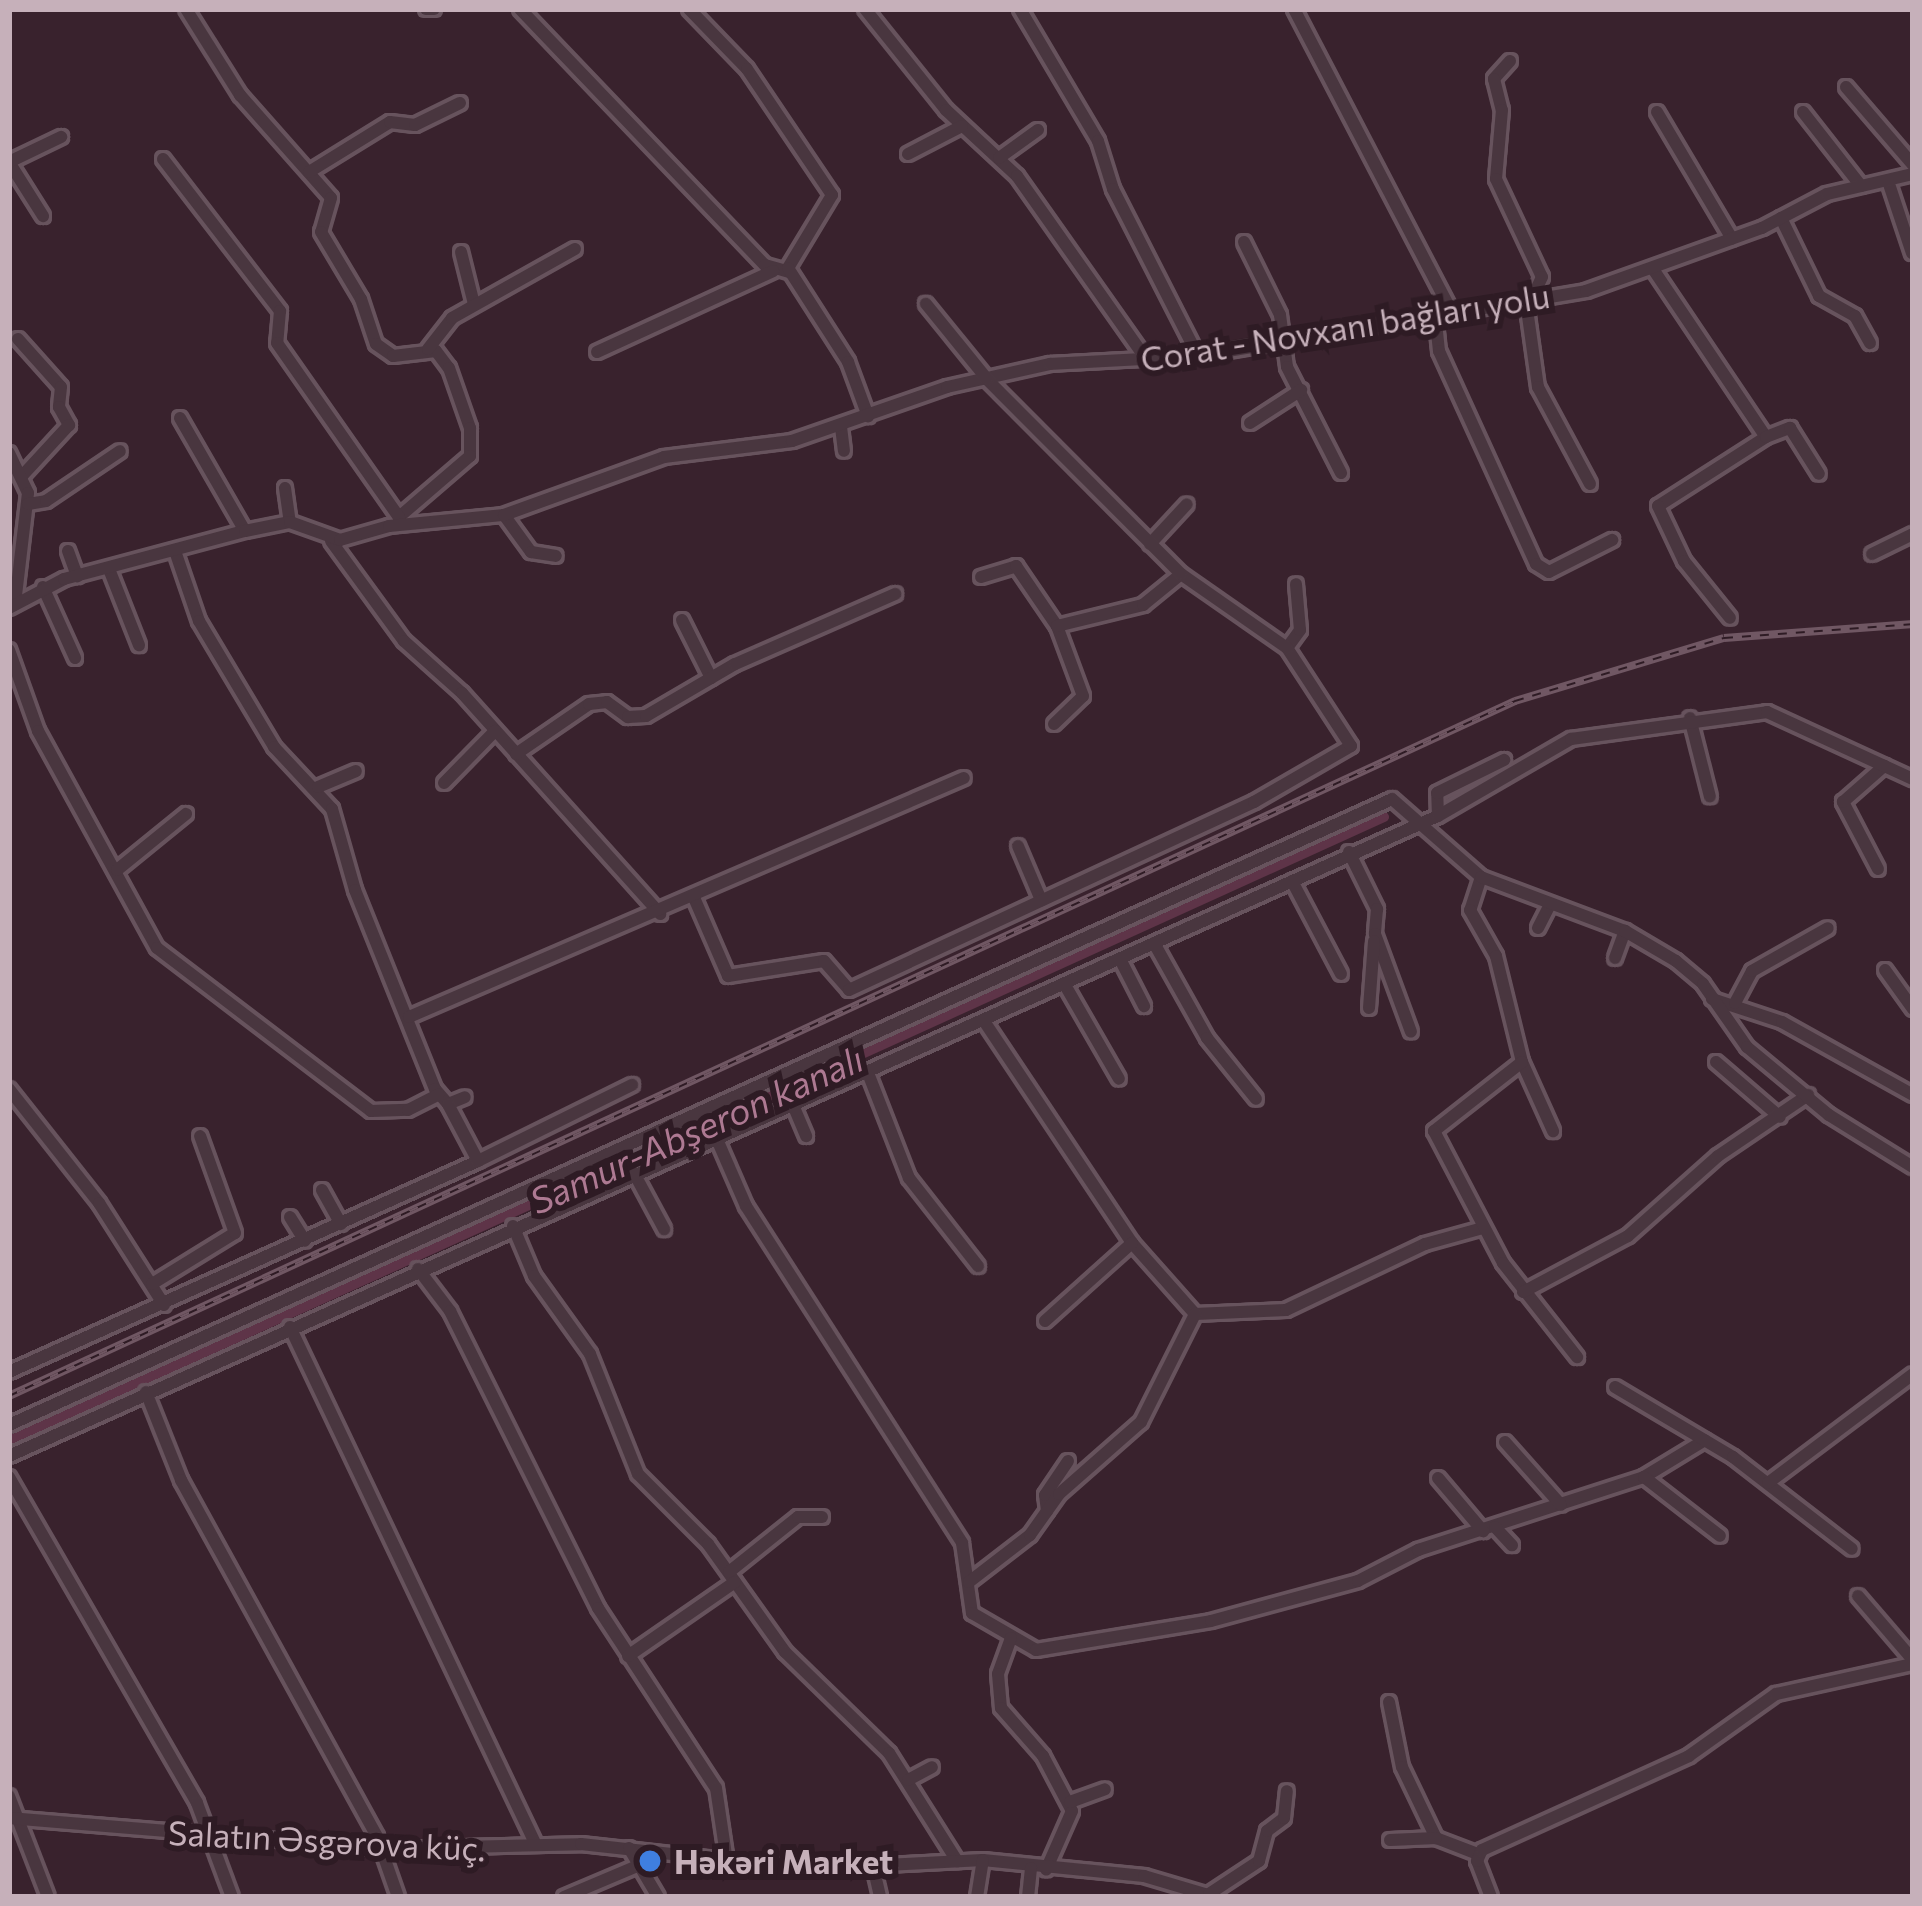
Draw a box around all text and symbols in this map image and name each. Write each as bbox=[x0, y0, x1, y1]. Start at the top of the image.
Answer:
street label: Corat - Novxanı bağları yolu bbox=[1138, 275, 1552, 379]
water label: Samur-Abşeron kanalı bbox=[523, 1036, 869, 1222]
street label: Salatın Əsgərova küç. bbox=[167, 1812, 487, 1868]
place label: Həkəri Market bbox=[674, 1841, 893, 1881]
marker: Həkəri Market bbox=[637, 1848, 663, 1874]

